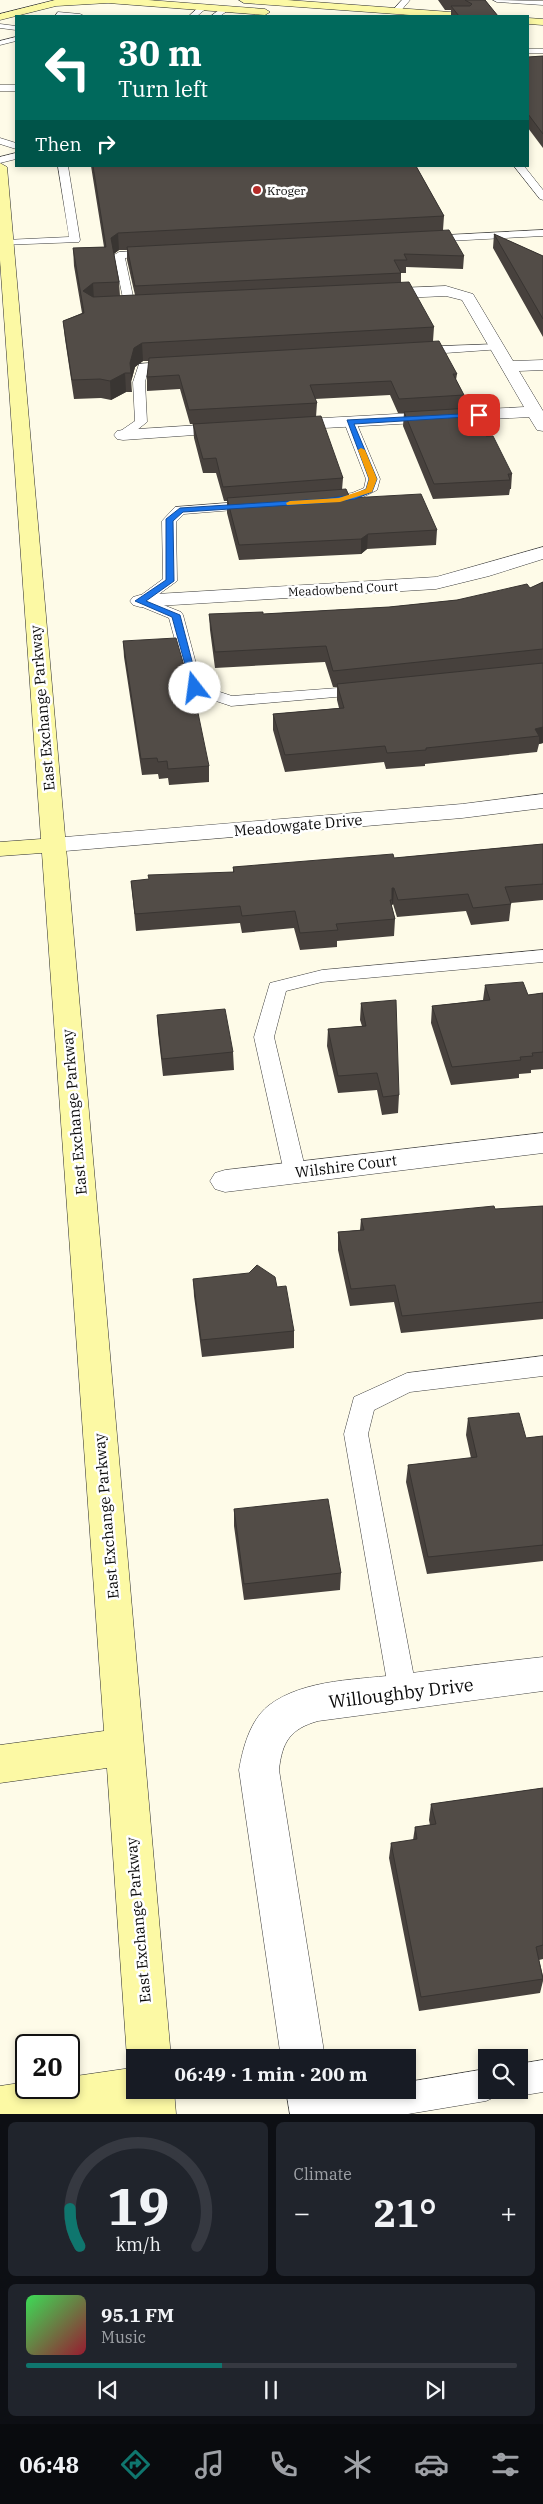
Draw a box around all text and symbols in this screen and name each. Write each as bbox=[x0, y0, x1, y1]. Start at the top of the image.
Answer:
text: 30 m bbox=[118, 30, 202, 76]
icon: left bbox=[35, 35, 100, 100]
text: Turn left bbox=[118, 74, 208, 103]
icon: right bbox=[92, 130, 120, 158]
text: Then bbox=[35, 132, 82, 156]
place label: Kroger bbox=[267, 183, 306, 198]
marker: Kroger bbox=[251, 184, 263, 196]
pin bbox=[458, 394, 500, 436]
icon: arrive bbox=[465, 401, 493, 429]
street label: Meadowbend Court bbox=[288, 579, 398, 599]
street label: East Exchange Parkway bbox=[25, 624, 59, 792]
position arrow bbox=[168, 661, 220, 713]
street label: Meadowgate Drive bbox=[233, 810, 363, 840]
street label: East Exchange Parkway bbox=[57, 1028, 91, 1196]
street label: Wilshire Court bbox=[294, 1150, 398, 1182]
street label: East Exchange Parkway bbox=[89, 1432, 123, 1600]
street label: Willoughby Drive bbox=[327, 1673, 475, 1713]
street label: East Exchange Parkway bbox=[121, 1836, 155, 2004]
speed limit sign: 20 bbox=[15, 2034, 80, 2099]
map controls bbox=[478, 2049, 528, 2099]
button: search bbox=[478, 2049, 528, 2099]
text: 06:49 · 1 min · 200 m bbox=[175, 2062, 367, 2086]
text: Climate bbox=[294, 2164, 352, 2184]
text: 19 bbox=[107, 2172, 169, 2239]
text: 21° bbox=[374, 2188, 437, 2237]
text: − bbox=[294, 2194, 310, 2231]
text: + bbox=[500, 2194, 517, 2231]
text: km/h bbox=[115, 2233, 160, 2256]
text: 95.1 FM bbox=[101, 2303, 174, 2327]
text: Music bbox=[101, 2327, 146, 2347]
icon: previous bbox=[94, 2376, 122, 2404]
icon: pause bbox=[257, 2376, 285, 2404]
icon: next bbox=[421, 2376, 449, 2404]
icon: directions bbox=[118, 2447, 153, 2482]
icon: music bbox=[192, 2447, 227, 2482]
icon: phone bbox=[266, 2447, 301, 2482]
icon: climate bbox=[340, 2447, 375, 2482]
icon: car bbox=[414, 2447, 449, 2482]
icon: filters bbox=[488, 2447, 523, 2482]
text: 06:48 bbox=[20, 2450, 79, 2479]

